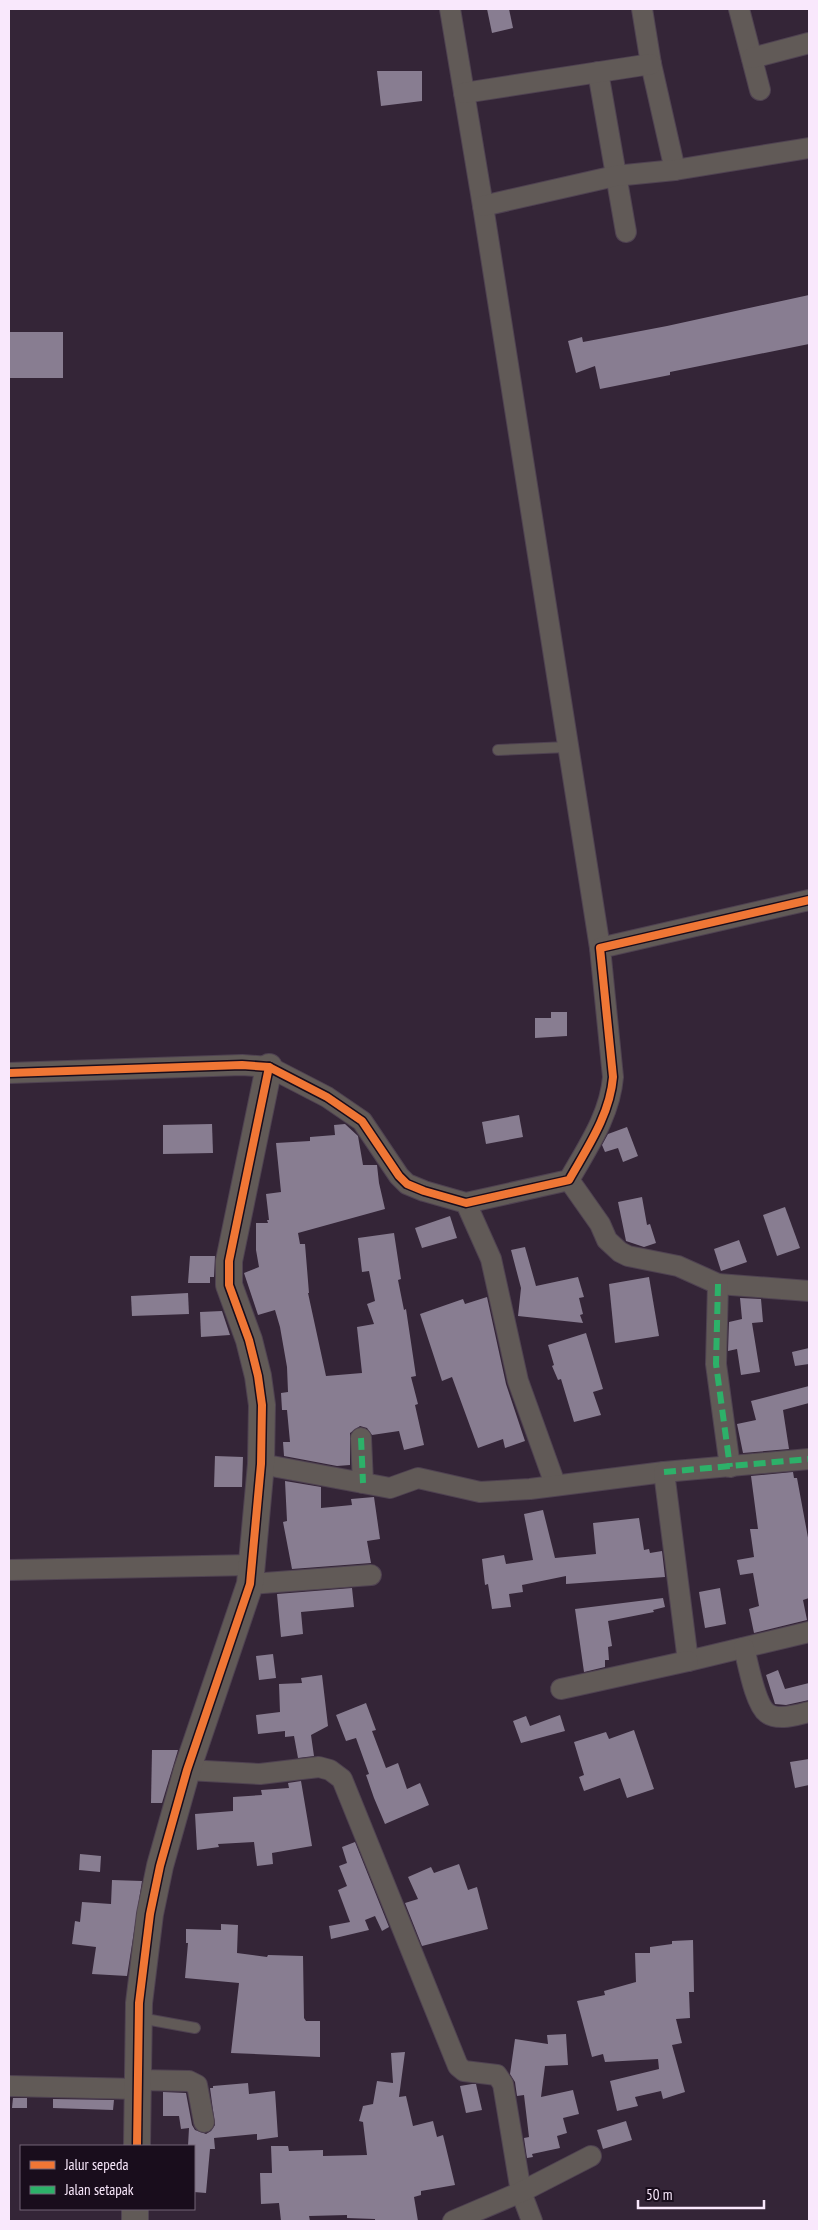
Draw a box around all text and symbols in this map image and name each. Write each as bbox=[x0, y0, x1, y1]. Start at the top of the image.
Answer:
legend bbox=[20, 2145, 195, 2210]
text: Jalur sepeda bbox=[64, 2155, 128, 2174]
scale bar bbox=[638, 2178, 764, 2210]
text: Jalan setapak bbox=[64, 2180, 134, 2199]
text: 50 m bbox=[646, 2185, 672, 2204]

